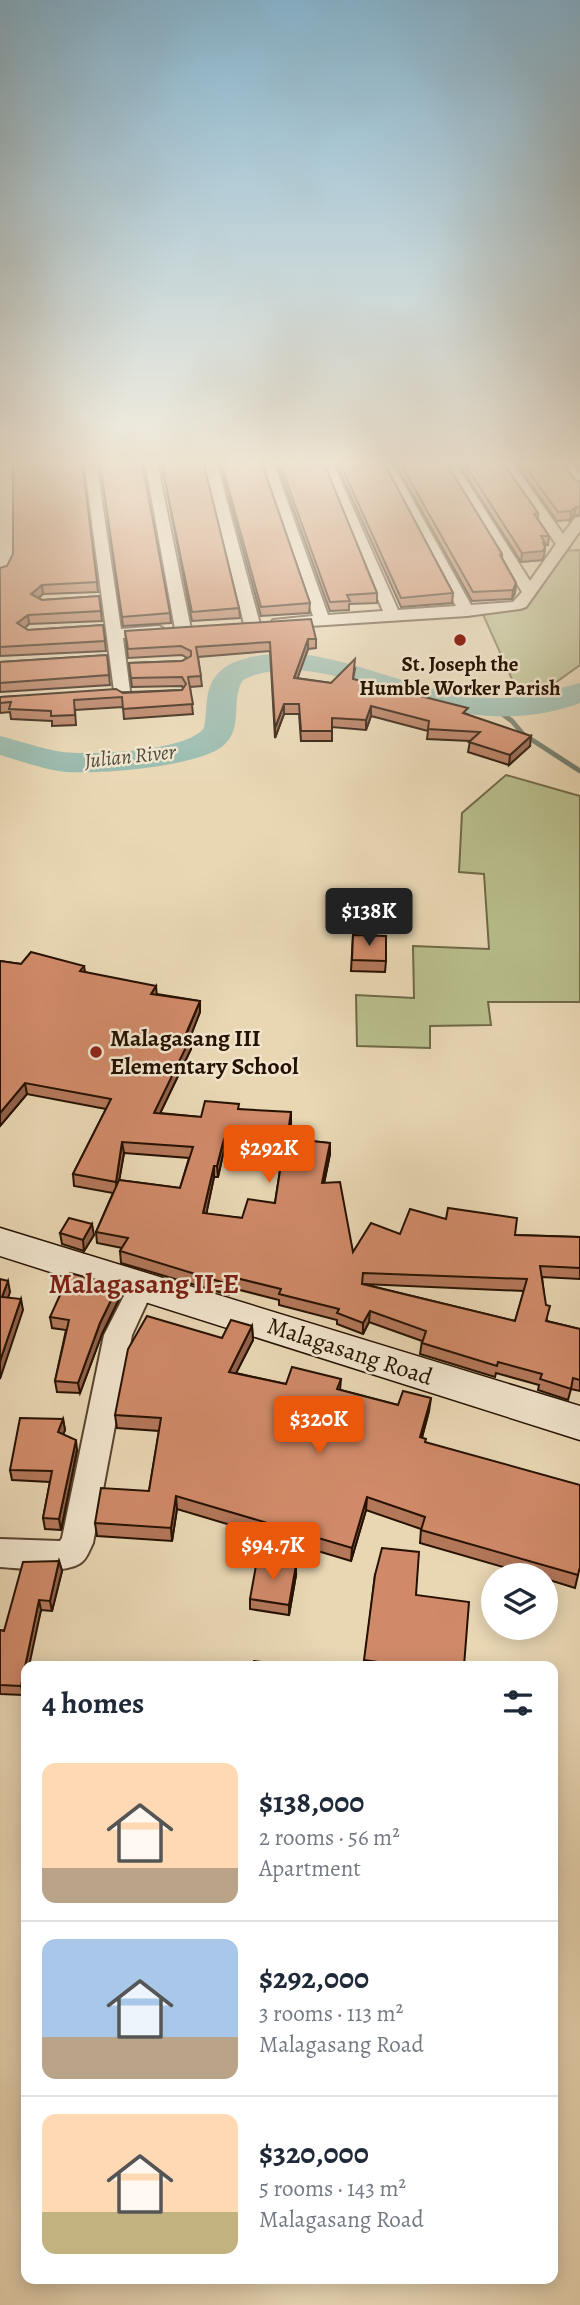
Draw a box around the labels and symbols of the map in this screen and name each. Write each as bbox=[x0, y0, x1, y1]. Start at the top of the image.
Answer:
marker: St. Joseph the Humble Worker Parish bbox=[452, 632, 468, 648]
place label: St. Joseph the Humble Worker Parish bbox=[359, 650, 561, 702]
water label: Julian River bbox=[82, 737, 178, 775]
pin: $138K bbox=[320, 888, 418, 948]
place label: Malagasang III Elementary School bbox=[110, 1022, 299, 1082]
marker: Malagasang III Elementary School bbox=[88, 1044, 104, 1060]
pin: $292K bbox=[220, 1126, 318, 1185]
district label: Malagasang II-E bbox=[49, 1265, 239, 1303]
street label: Malagasang Road bbox=[263, 1309, 437, 1393]
pin: $320K bbox=[270, 1396, 368, 1456]
pin: $94.7K bbox=[216, 1522, 330, 1582]

